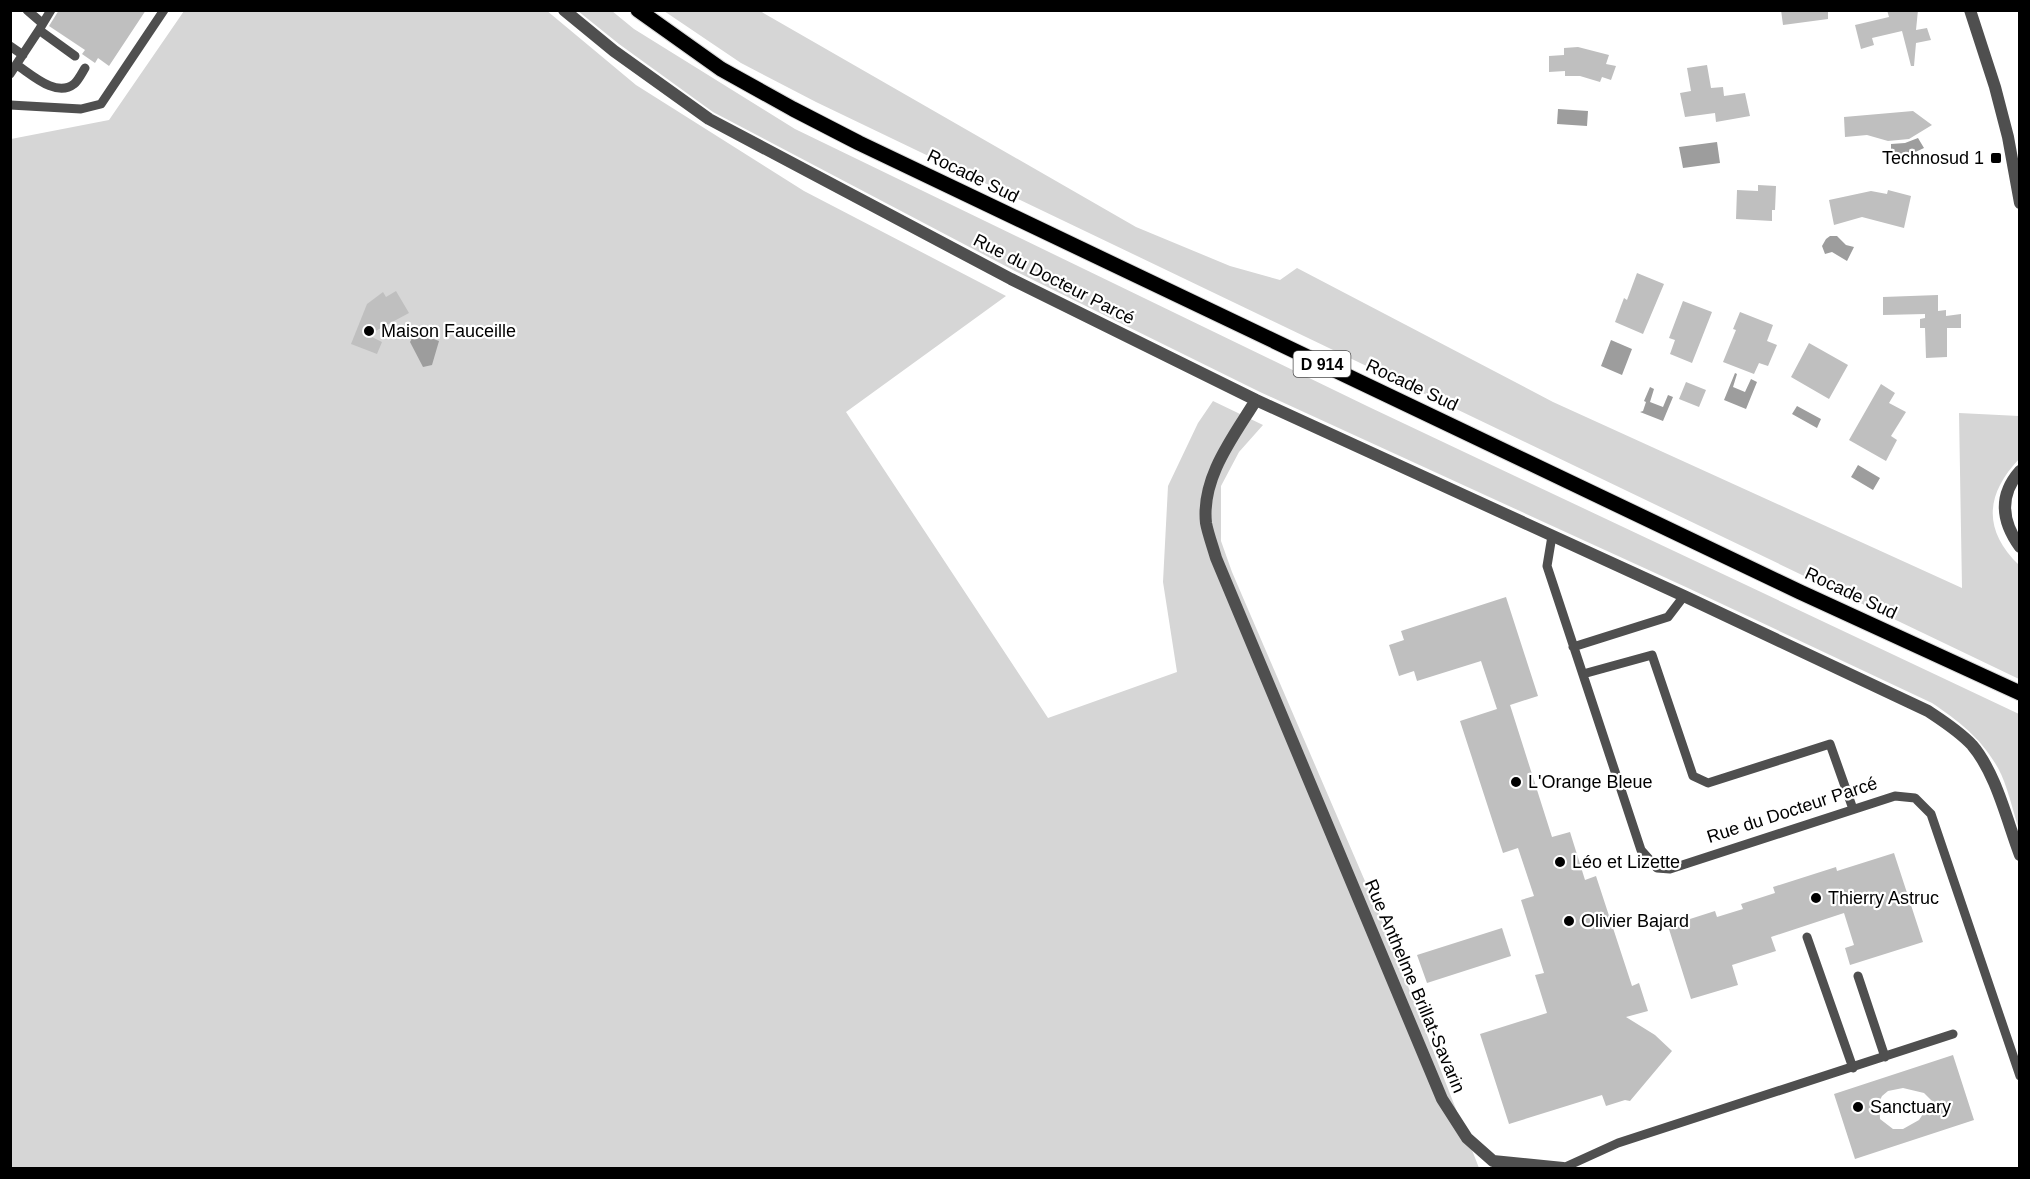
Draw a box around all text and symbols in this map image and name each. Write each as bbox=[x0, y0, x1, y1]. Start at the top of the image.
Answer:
street label: Rocade Sud bbox=[924, 145, 1022, 207]
place label: Technosud 1 bbox=[1882, 148, 1984, 168]
marker: Technosud 1 bbox=[1989, 151, 2003, 165]
street label: Rue du Docteur Parcé bbox=[970, 230, 1138, 328]
place label: Maison Fauceille bbox=[381, 321, 516, 341]
marker: Maison Fauceille bbox=[362, 324, 376, 338]
road number: D 914 bbox=[1294, 351, 1350, 377]
street label: Rocade Sud bbox=[1363, 355, 1461, 415]
street label: Rocade Sud bbox=[1802, 563, 1900, 623]
place label: L'Orange Bleue bbox=[1528, 772, 1653, 792]
street label: Rue du Docteur Parcé bbox=[1704, 773, 1880, 847]
marker: L'Orange Bleue bbox=[1509, 775, 1523, 789]
place label: Léo et Lizette bbox=[1572, 852, 1680, 872]
marker: Léo et Lizette bbox=[1553, 855, 1567, 869]
street label: Rue Anthelme Brillat-Savarin bbox=[1361, 876, 1469, 1096]
place label: Thierry Astruc bbox=[1828, 888, 1939, 908]
marker: Thierry Astruc bbox=[1809, 891, 1823, 905]
place label: Olivier Bajard bbox=[1581, 911, 1689, 931]
marker: Olivier Bajard bbox=[1562, 914, 1576, 928]
place label: Sanctuary bbox=[1870, 1097, 1951, 1117]
marker: Sanctuary bbox=[1851, 1100, 1865, 1114]

